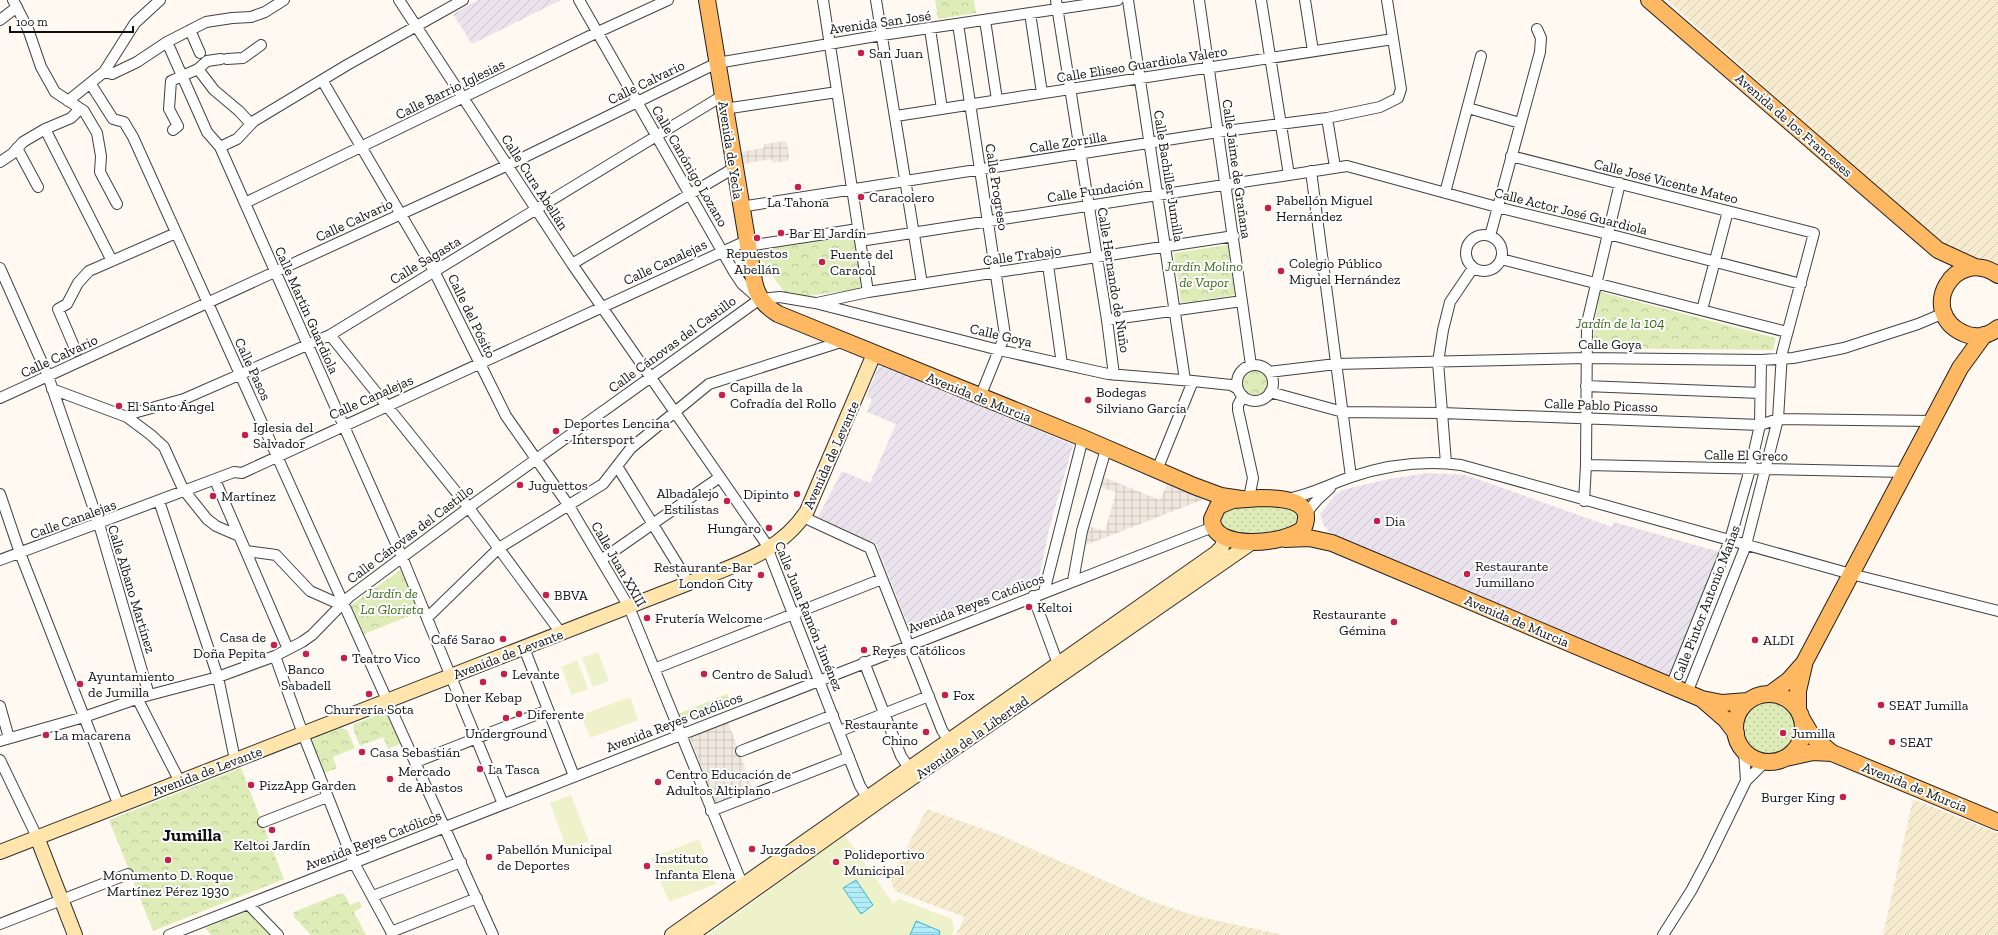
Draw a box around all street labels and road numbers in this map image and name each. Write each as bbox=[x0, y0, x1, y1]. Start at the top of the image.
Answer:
street label: Avenida San José bbox=[828, 7, 932, 38]
street label: Calle Eliseo Guardiola Valero bbox=[1056, 43, 1229, 86]
street label: Calle Barrio Iglesias bbox=[393, 56, 508, 123]
street label: Calle Calvario bbox=[605, 57, 687, 108]
street label: Avenida de los Franceses bbox=[1732, 70, 1856, 181]
street label: Calle Jaime de Grañana bbox=[1218, 98, 1255, 240]
street label: Avenida de Yecla bbox=[714, 100, 747, 201]
street label: Calle Canónigo Lozano bbox=[648, 103, 731, 230]
street label: Calle Bachiller Jumilla bbox=[1150, 109, 1187, 243]
street label: Calle Zorrilla bbox=[1028, 128, 1108, 157]
street label: Calle Cura Abellán bbox=[497, 131, 572, 233]
street label: Calle Progreso bbox=[981, 143, 1012, 232]
street label: Calle José Vicente Mateo bbox=[1592, 155, 1740, 208]
street label: Calle Fundación bbox=[1046, 175, 1144, 206]
street label: Calle Actor José Guardiola bbox=[1492, 184, 1650, 239]
street label: Calle Calvario bbox=[313, 195, 396, 246]
street label: Calle Hernando de Nuño bbox=[1094, 206, 1133, 354]
street label: Calle Sagasta bbox=[387, 232, 464, 288]
street label: Calle Canalejas bbox=[621, 236, 710, 289]
street label: Calle Trabajo bbox=[982, 242, 1062, 269]
street label: Calle Martín Guardiola bbox=[271, 244, 342, 377]
street label: Calle del Pósito bbox=[444, 271, 499, 361]
street label: Calle Cánovas del Castillo bbox=[605, 292, 740, 396]
street label: Calle Goya bbox=[968, 320, 1034, 351]
street label: Calle Calvario bbox=[18, 331, 101, 382]
street label: Calle Pasos bbox=[231, 335, 274, 403]
street label: Calle Goya bbox=[1578, 336, 1642, 353]
street label: Avenida de Murcia bbox=[924, 369, 1034, 426]
street label: Calle Canalejas bbox=[326, 371, 416, 424]
street label: Calle Pablo Picasso bbox=[1544, 395, 1658, 416]
street label: Avenida de Levante bbox=[800, 398, 863, 512]
street label: Calle El Greco bbox=[1704, 446, 1788, 465]
street label: Calle Cánovas del Castillo bbox=[344, 481, 477, 587]
street label: Calle Canalejas bbox=[28, 496, 119, 543]
street label: Calle Juan XXIII bbox=[587, 519, 650, 610]
street label: Calle Albano Martínez bbox=[104, 523, 159, 656]
street label: Calle Pintor Antonio Mañas bbox=[1669, 523, 1744, 683]
street label: Calle Juan Ramón Jiménez bbox=[771, 539, 847, 694]
street label: Avenida Reyes Católicos bbox=[906, 570, 1047, 637]
street label: Avenida de Murcia bbox=[1462, 592, 1572, 651]
street label: Avenida de Levante bbox=[451, 625, 565, 683]
street label: Avenida Reyes Católicos bbox=[604, 689, 745, 756]
street label: Avenida de la Libertad bbox=[913, 692, 1032, 783]
street label: Avenida de Levante bbox=[150, 742, 265, 800]
street label: Avenida de Murcia bbox=[1860, 759, 1970, 816]
street label: Avenida Reyes Católicos bbox=[303, 807, 444, 874]

